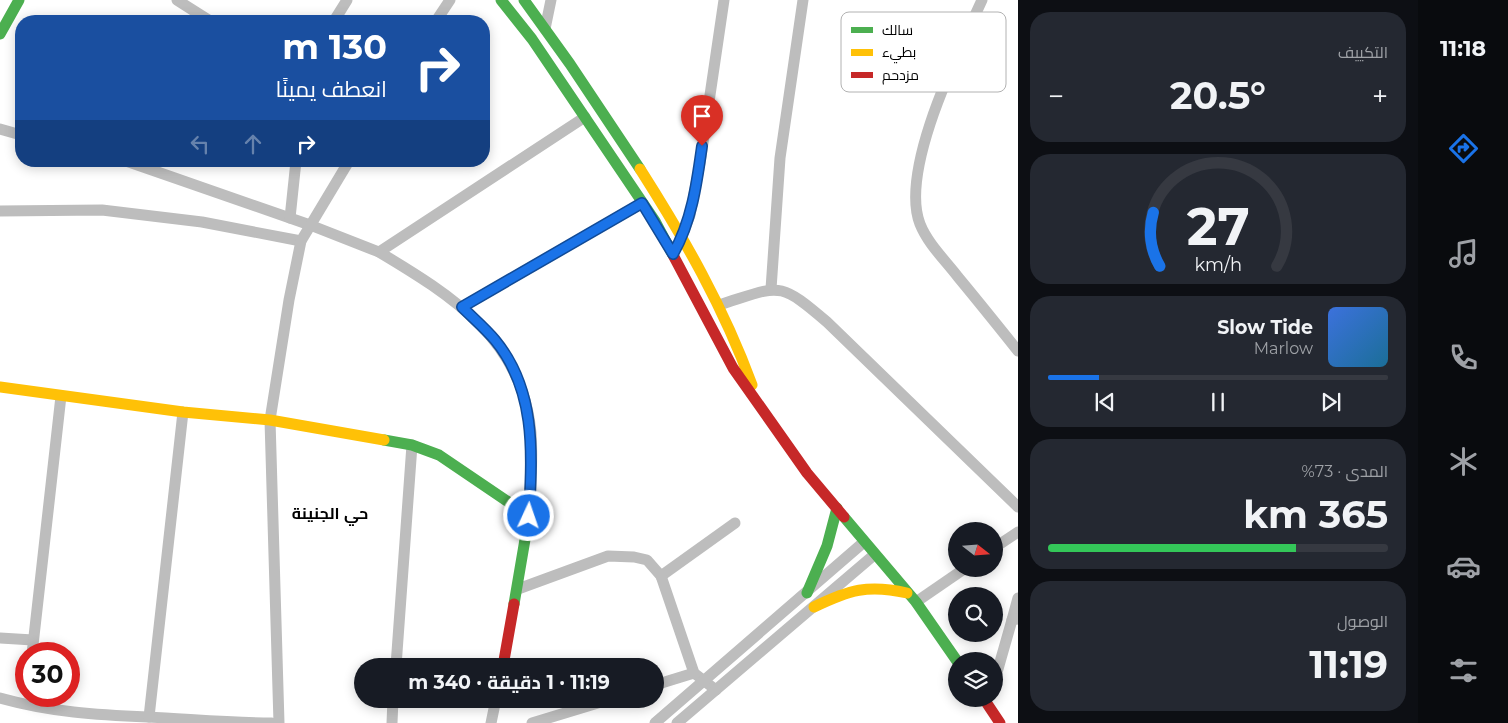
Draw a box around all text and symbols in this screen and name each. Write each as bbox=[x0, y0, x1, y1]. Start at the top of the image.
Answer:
legend bbox=[841, 12, 1006, 92]
text: سالك bbox=[882, 21, 913, 39]
text: 130 m bbox=[282, 25, 387, 68]
icon: right bbox=[405, 35, 470, 100]
text: 11:18 bbox=[1440, 35, 1486, 62]
text: بطيء bbox=[882, 43, 916, 64]
text: التكييف bbox=[1338, 43, 1388, 62]
text: مزدحم bbox=[882, 66, 919, 85]
text: 20.5° bbox=[1170, 72, 1266, 119]
text: انعطف يمينًا bbox=[276, 76, 387, 103]
text: − bbox=[1048, 79, 1064, 113]
text: + bbox=[1372, 79, 1388, 113]
pin bbox=[681, 95, 723, 146]
icon: arrive bbox=[688, 102, 716, 130]
icon: left bbox=[186, 130, 214, 158]
icon: ahead bbox=[239, 130, 267, 158]
icon: right bbox=[292, 130, 320, 158]
icon: directions bbox=[1446, 131, 1481, 166]
text: 27 bbox=[1187, 195, 1249, 258]
icon: music bbox=[1446, 236, 1481, 271]
text: km/h bbox=[1194, 254, 1242, 275]
text: Slow Tide bbox=[1217, 316, 1313, 339]
text: Marlow bbox=[1254, 339, 1313, 358]
icon: phone bbox=[1446, 340, 1481, 375]
icon: previous bbox=[1091, 388, 1119, 416]
icon: pause bbox=[1204, 388, 1232, 416]
icon: next bbox=[1317, 388, 1345, 416]
icon: climate bbox=[1446, 444, 1481, 479]
text: المدى · 73% bbox=[1302, 462, 1388, 481]
position arrow bbox=[502, 489, 554, 541]
text: 365 km bbox=[1243, 491, 1388, 538]
district label: حي الجنينة bbox=[292, 504, 368, 526]
north arrow bbox=[948, 522, 1002, 578]
map controls bbox=[948, 522, 1003, 707]
icon: car bbox=[1446, 549, 1481, 584]
button: search bbox=[948, 587, 1003, 642]
text: الوصول bbox=[1337, 612, 1388, 631]
text: 11:19 bbox=[1309, 641, 1388, 688]
speed limit sign: 30 bbox=[15, 642, 80, 707]
button: layers bbox=[948, 652, 1003, 707]
icon: filters bbox=[1446, 653, 1481, 688]
text: 11:19 · 1 دقيقة · 340 m bbox=[408, 671, 610, 694]

